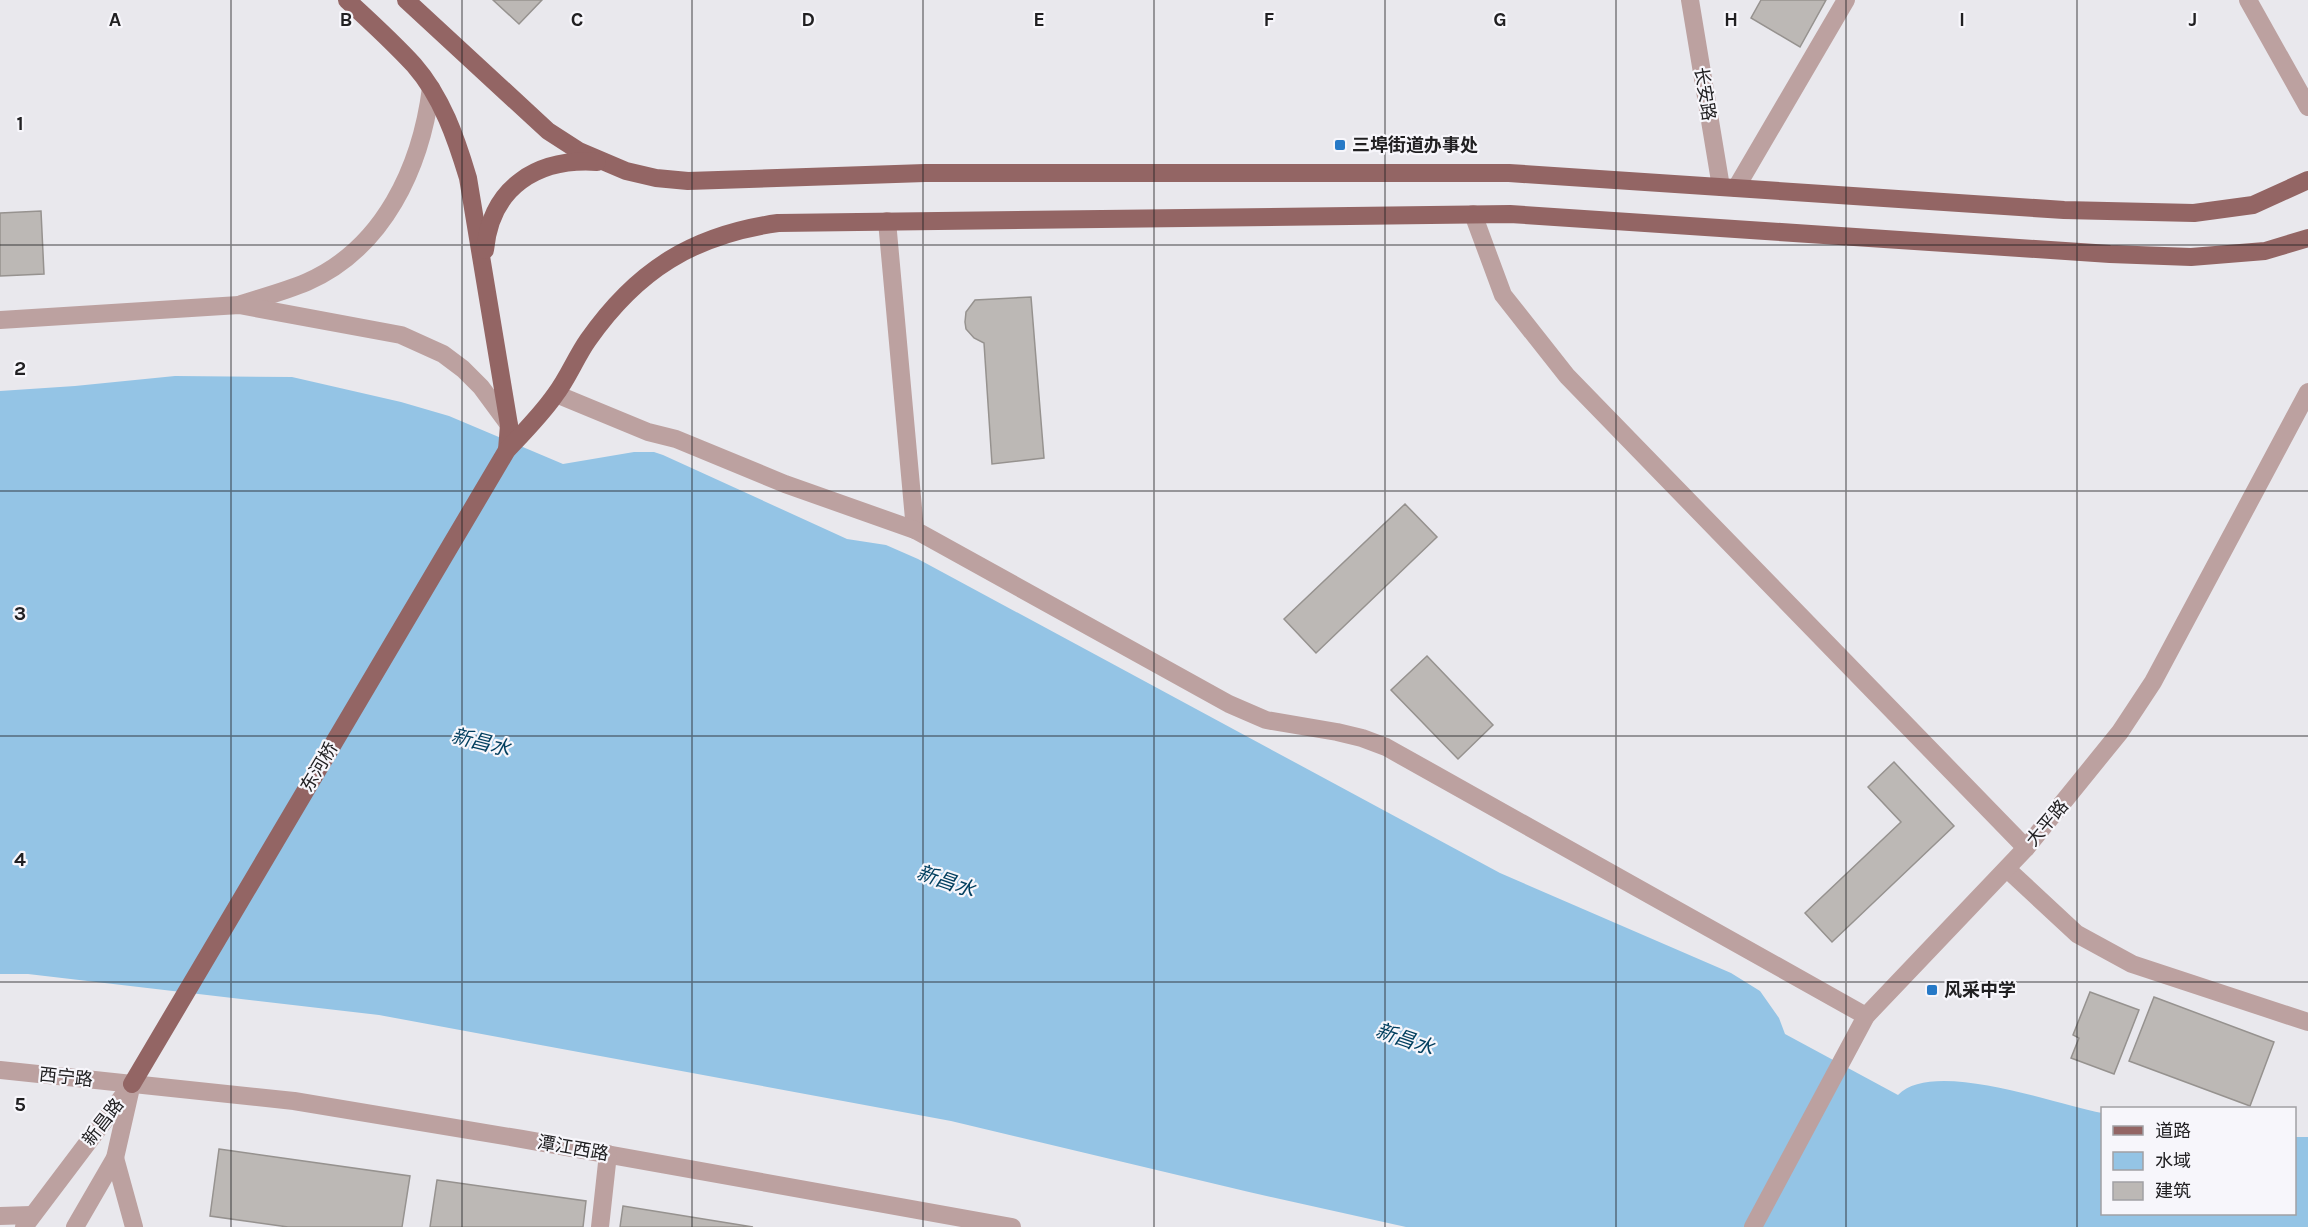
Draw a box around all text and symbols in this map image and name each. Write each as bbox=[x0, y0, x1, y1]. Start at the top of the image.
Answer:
text: A bbox=[109, 8, 122, 31]
text: B bbox=[340, 8, 352, 31]
text: C bbox=[571, 8, 583, 31]
text: D bbox=[801, 8, 815, 31]
text: E bbox=[1033, 8, 1045, 31]
text: F bbox=[1264, 8, 1275, 31]
text: G bbox=[1493, 8, 1507, 31]
text: H bbox=[1724, 8, 1738, 31]
text: I bbox=[1959, 8, 1965, 31]
text: J bbox=[2189, 8, 2197, 31]
street label: 长安路 bbox=[1690, 66, 1720, 122]
text: 1 bbox=[16, 112, 24, 135]
place label: 三埠街道办事处 bbox=[1352, 134, 1478, 156]
marker: 三埠街道办事处 bbox=[1333, 138, 1347, 152]
text: 2 bbox=[14, 357, 26, 380]
text: 3 bbox=[14, 602, 26, 625]
water label: 新昌水 bbox=[449, 724, 514, 761]
street label: 东河桥 bbox=[296, 738, 342, 796]
street label: 大平路 bbox=[2021, 795, 2073, 851]
text: 4 bbox=[14, 848, 26, 871]
water label: 新昌水 bbox=[914, 861, 979, 902]
place label: 风采中学 bbox=[1944, 979, 2016, 1001]
marker: 风采中学 bbox=[1925, 983, 1939, 997]
water label: 新昌水 bbox=[1373, 1019, 1438, 1060]
street label: 西宁路 bbox=[38, 1063, 94, 1091]
text: 5 bbox=[14, 1093, 26, 1116]
street label: 新昌路 bbox=[78, 1094, 128, 1150]
legend bbox=[2101, 1107, 2296, 1215]
text: 道路 bbox=[2155, 1120, 2191, 1142]
street label: 潭江西路 bbox=[536, 1131, 610, 1165]
text: 水域 bbox=[2155, 1150, 2191, 1172]
text: 建筑 bbox=[2155, 1180, 2191, 1202]

